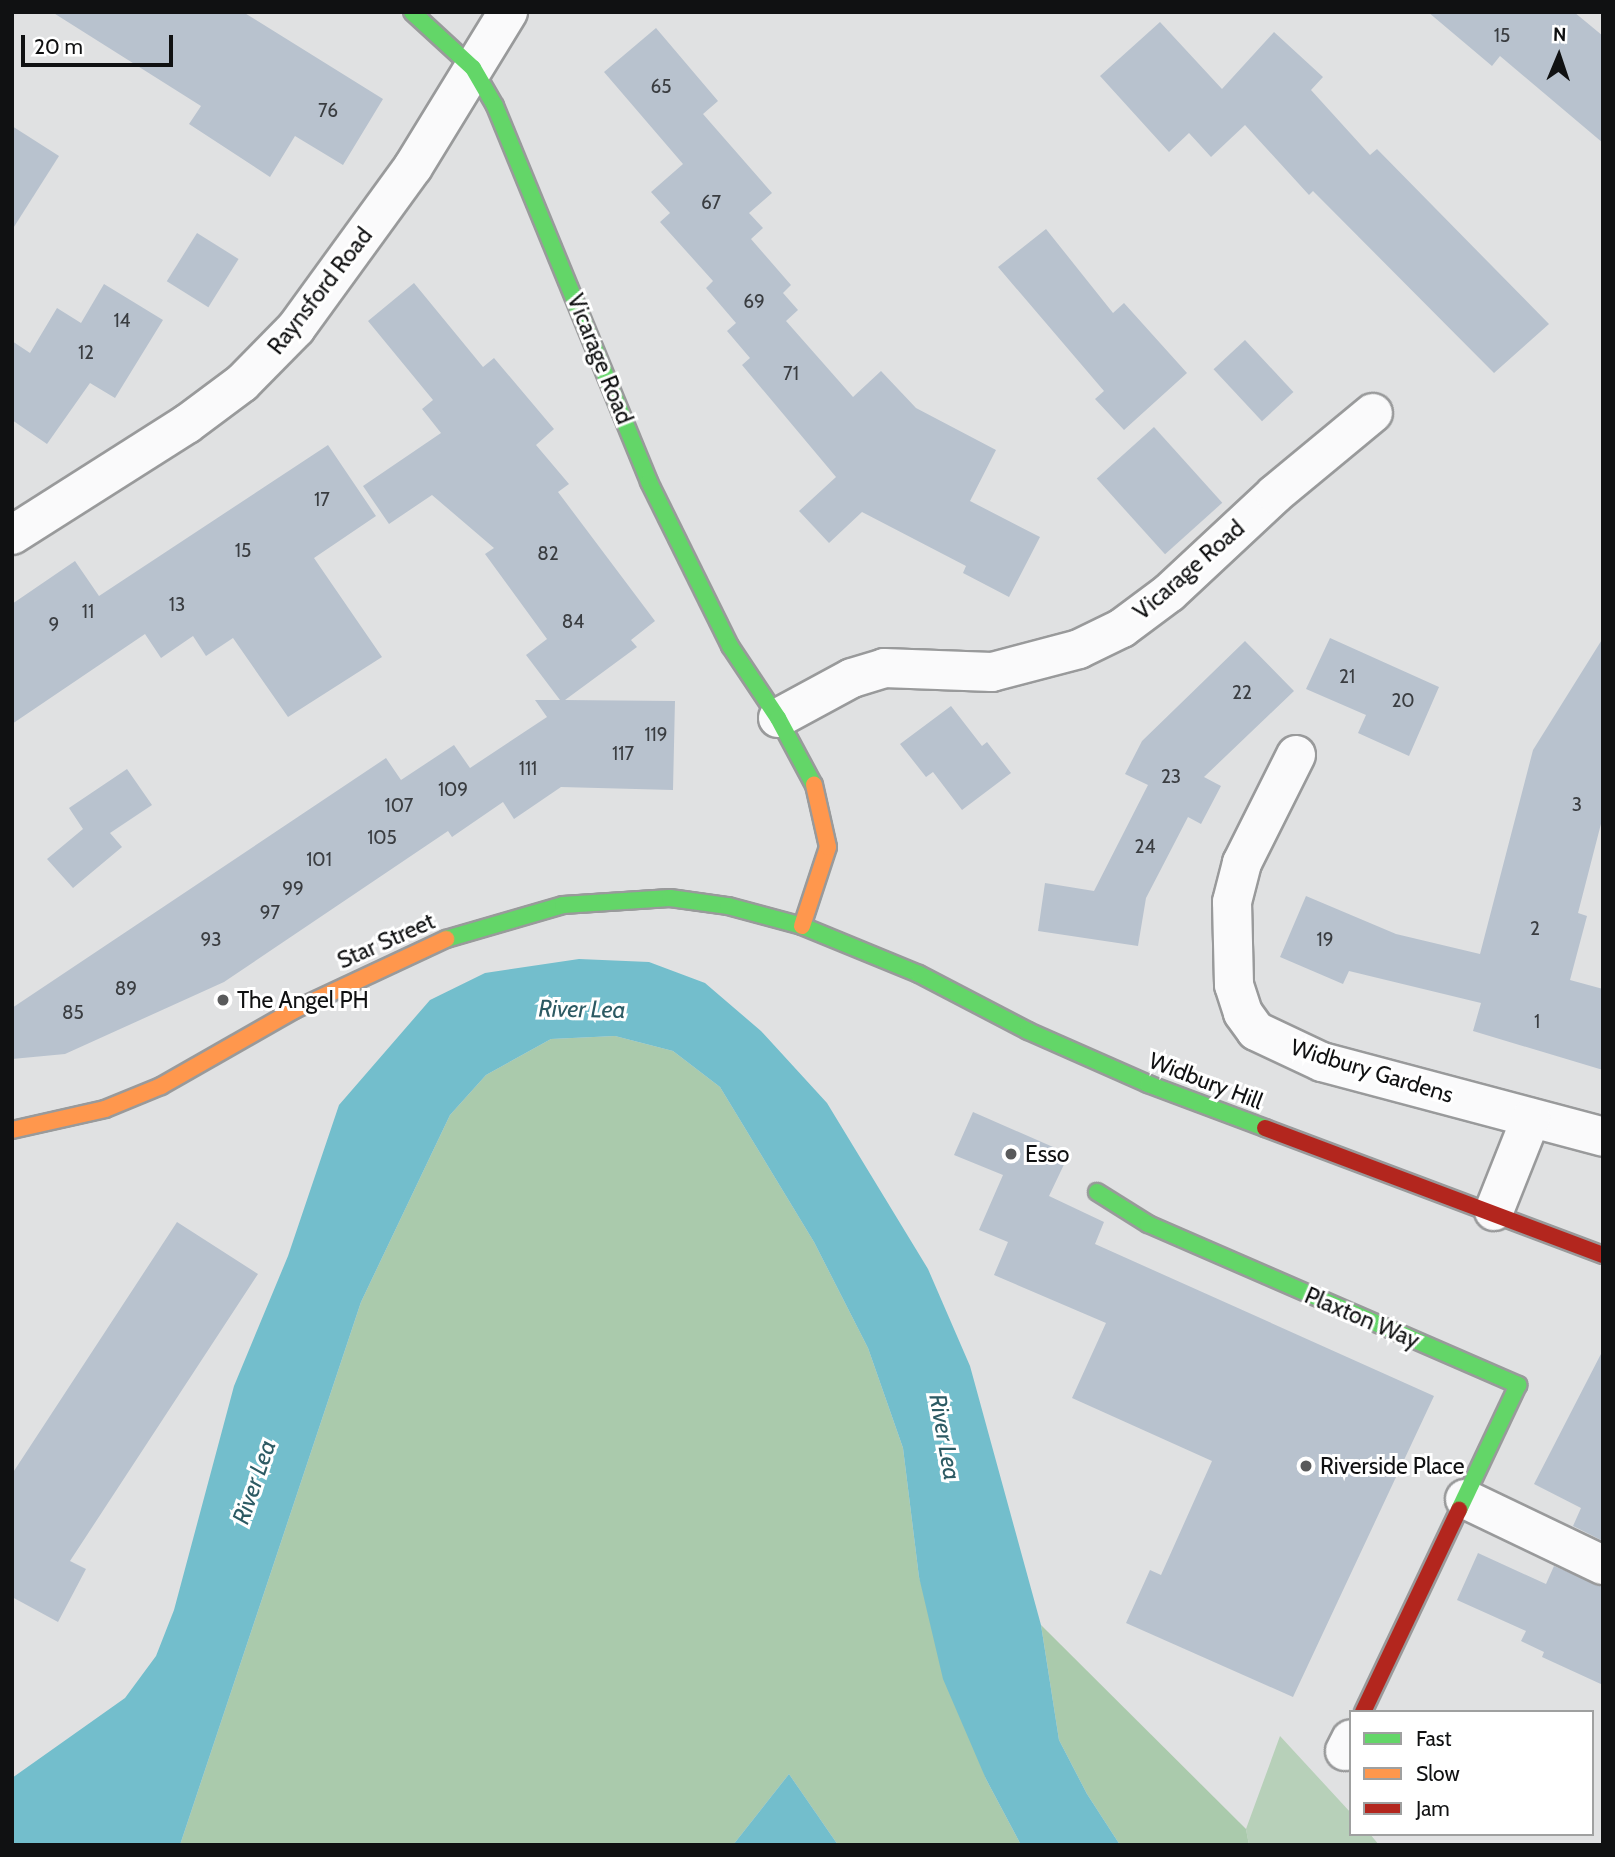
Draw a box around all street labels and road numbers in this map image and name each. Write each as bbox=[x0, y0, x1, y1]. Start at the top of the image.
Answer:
street label: Raynsford Road bbox=[262, 222, 378, 360]
street label: Vicarage Road bbox=[561, 290, 639, 428]
street label: Vicarage Road bbox=[1128, 514, 1250, 626]
street label: Star Street bbox=[333, 907, 439, 975]
street label: Widbury Gardens bbox=[1287, 1033, 1457, 1109]
street label: Widbury Hill bbox=[1145, 1047, 1267, 1115]
street label: Plaxton Way bbox=[1301, 1282, 1423, 1354]

